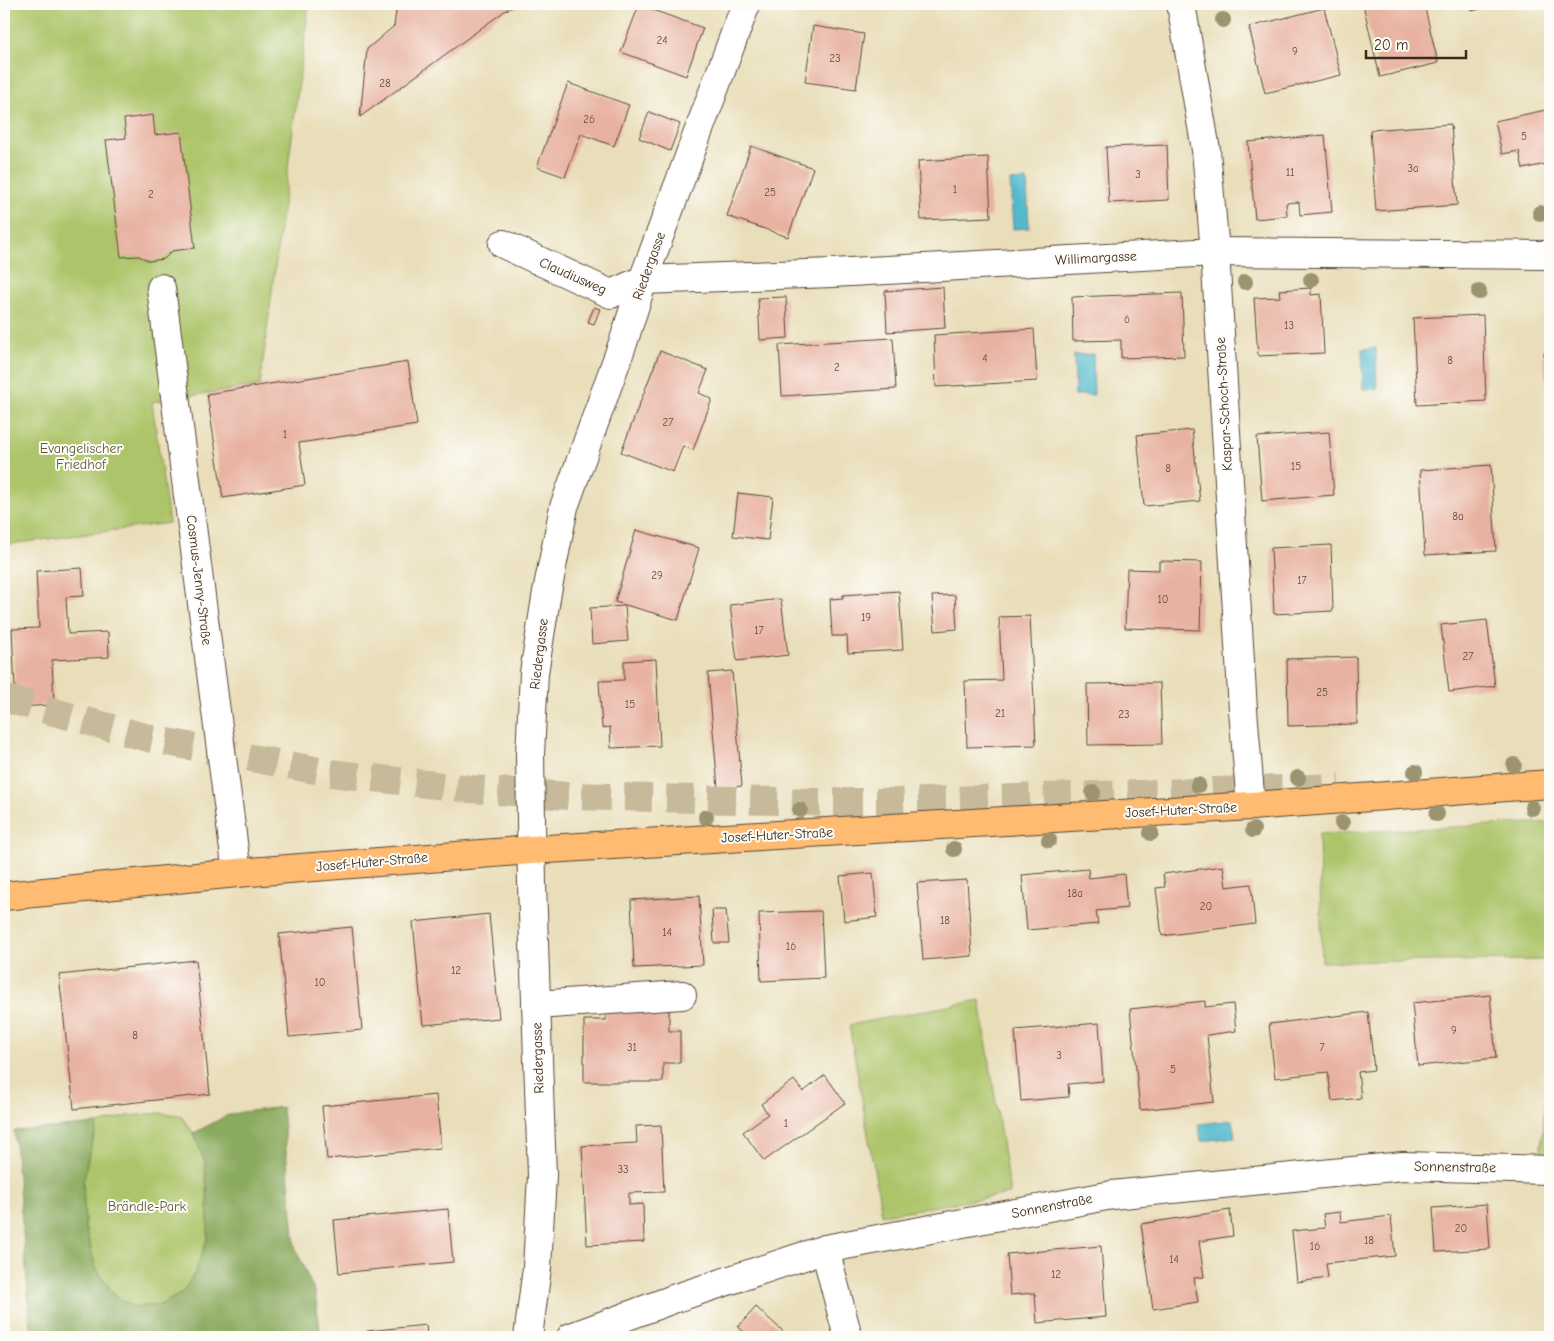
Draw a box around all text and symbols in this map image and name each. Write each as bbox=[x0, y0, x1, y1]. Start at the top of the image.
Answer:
scale bar bbox=[1366, 28, 1466, 60]
house number: 24 bbox=[656, 34, 668, 47]
text: 20 m bbox=[1374, 36, 1408, 54]
house number: 9 bbox=[1292, 45, 1298, 58]
house number: 23 bbox=[829, 52, 841, 65]
house number: 28 bbox=[379, 77, 391, 90]
house number: 26 bbox=[583, 113, 595, 126]
house number: 5 bbox=[1521, 130, 1527, 143]
house number: 3a bbox=[1407, 162, 1419, 175]
house number: 11 bbox=[1286, 166, 1294, 179]
house number: 3 bbox=[1135, 168, 1141, 181]
house number: 1 bbox=[953, 183, 957, 196]
house number: 25 bbox=[764, 186, 776, 199]
house number: 2 bbox=[148, 188, 154, 201]
street label: Riedergasse bbox=[629, 230, 669, 302]
street label: Willimargasse bbox=[1055, 247, 1137, 269]
street label: Claudiusweg bbox=[537, 254, 609, 298]
house number: 6 bbox=[1124, 313, 1130, 326]
house number: 13 bbox=[1284, 319, 1294, 332]
street label: Kaspar-Schoch-Straße bbox=[1212, 337, 1236, 471]
house number: 4 bbox=[982, 352, 988, 365]
house number: 8 bbox=[1447, 354, 1453, 367]
house number: 2 bbox=[834, 361, 840, 374]
house number: 27 bbox=[663, 416, 673, 429]
house number: 1 bbox=[283, 428, 287, 441]
park label: Evangelischer Friedhof bbox=[40, 440, 123, 473]
house number: 15 bbox=[1291, 460, 1301, 473]
house number: 8 bbox=[1165, 462, 1171, 475]
house number: 8a bbox=[1452, 510, 1464, 523]
street label: Cosmus-Jenny-Straße bbox=[183, 514, 215, 646]
house number: 29 bbox=[651, 569, 663, 582]
house number: 17 bbox=[1297, 574, 1307, 587]
house number: 10 bbox=[1157, 593, 1169, 606]
house number: 19 bbox=[861, 611, 871, 624]
street label: Riedergasse bbox=[526, 618, 552, 690]
house number: 17 bbox=[754, 624, 764, 637]
house number: 27 bbox=[1463, 650, 1473, 663]
house number: 25 bbox=[1316, 686, 1328, 699]
house number: 15 bbox=[625, 698, 635, 711]
house number: 21 bbox=[995, 707, 1005, 720]
house number: 23 bbox=[1118, 708, 1130, 721]
street label: Josef-Huter-Straße bbox=[1125, 799, 1237, 821]
street label: Josef-Huter-Straße bbox=[721, 824, 833, 846]
street label: Josef-Huter-Straße bbox=[315, 849, 429, 875]
house number: 18a bbox=[1067, 887, 1083, 900]
house number: 20 bbox=[1200, 900, 1212, 913]
house number: 18 bbox=[940, 914, 950, 927]
house number: 14 bbox=[662, 926, 672, 939]
house number: 16 bbox=[786, 940, 796, 953]
house number: 12 bbox=[451, 964, 461, 977]
house number: 10 bbox=[314, 976, 326, 989]
street label: Riedergasse bbox=[528, 1022, 548, 1094]
house number: 9 bbox=[1451, 1024, 1457, 1037]
house number: 8 bbox=[132, 1029, 138, 1042]
house number: 31 bbox=[627, 1041, 637, 1054]
house number: 7 bbox=[1319, 1041, 1325, 1054]
house number: 3 bbox=[1056, 1049, 1062, 1062]
house number: 5 bbox=[1170, 1063, 1176, 1076]
house number: 1 bbox=[784, 1117, 788, 1130]
street label: Sonnenstraße bbox=[1414, 1158, 1496, 1176]
house number: 33 bbox=[617, 1163, 629, 1176]
street label: Sonnenstraße bbox=[1010, 1190, 1094, 1222]
park label: Brändle-Park bbox=[108, 1198, 187, 1215]
house number: 20 bbox=[1455, 1222, 1467, 1235]
house number: 18 bbox=[1364, 1234, 1374, 1247]
house number: 16 bbox=[1310, 1240, 1320, 1253]
house number: 14 bbox=[1169, 1253, 1179, 1266]
house number: 12 bbox=[1051, 1268, 1061, 1281]

